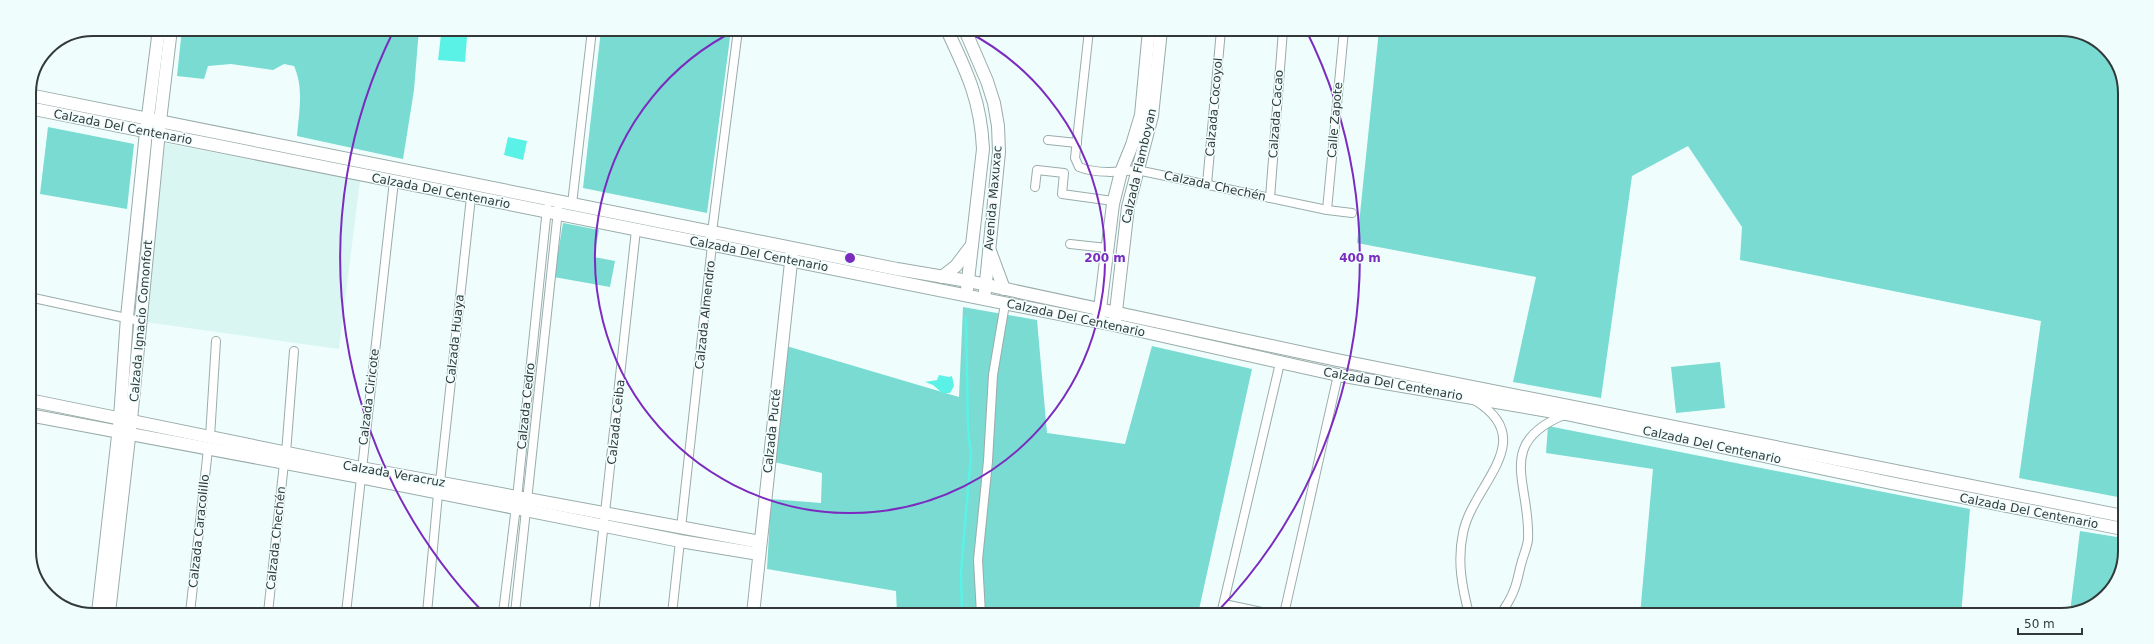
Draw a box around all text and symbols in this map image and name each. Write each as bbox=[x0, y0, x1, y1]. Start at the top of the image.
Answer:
street label: Calzada Cocoyol bbox=[1203, 57, 1225, 157]
street label: Calzada Cacao bbox=[1266, 69, 1286, 159]
street label: Calle Zapote bbox=[1325, 81, 1345, 159]
street label: Calzada Del Centenario bbox=[52, 107, 194, 147]
street label: Calzada Flamboyan bbox=[1119, 107, 1159, 225]
street label: Avenida Maxuxac bbox=[981, 145, 1005, 251]
street label: Calzada Chechén bbox=[1163, 168, 1267, 204]
street label: Calzada Del Centenario bbox=[370, 171, 512, 211]
street label: Calzada Del Centenario bbox=[688, 234, 830, 274]
street label: Calzada Ignacio Comonfort bbox=[127, 239, 155, 402]
centre of rings bbox=[843, 251, 857, 265]
text: 200 m bbox=[1084, 251, 1126, 265]
text: 400 m bbox=[1339, 251, 1381, 265]
street label: Calzada Almendro bbox=[692, 260, 718, 370]
street label: Calzada Huaya bbox=[443, 294, 467, 384]
street label: Calzada Del Centenario bbox=[1005, 296, 1147, 340]
street label: Calzada Ciricote bbox=[356, 348, 382, 446]
street label: Calzada Cedro bbox=[514, 362, 538, 450]
street label: Calzada Del Centenario bbox=[1322, 365, 1464, 403]
street label: Calzada Ceiba bbox=[605, 379, 627, 465]
street label: Calzada Pucté bbox=[761, 388, 783, 474]
street label: Calzada Del Centenario bbox=[1641, 423, 1783, 467]
street label: Calzada Veracruz bbox=[342, 458, 446, 490]
street label: Calzada Caracolillo bbox=[186, 474, 212, 588]
street label: Calzada Chechén bbox=[264, 486, 288, 590]
street label: Calzada Del Centenario bbox=[1958, 491, 2100, 531]
scale bar bbox=[2018, 610, 2082, 636]
text: 50 m bbox=[2024, 617, 2055, 631]

